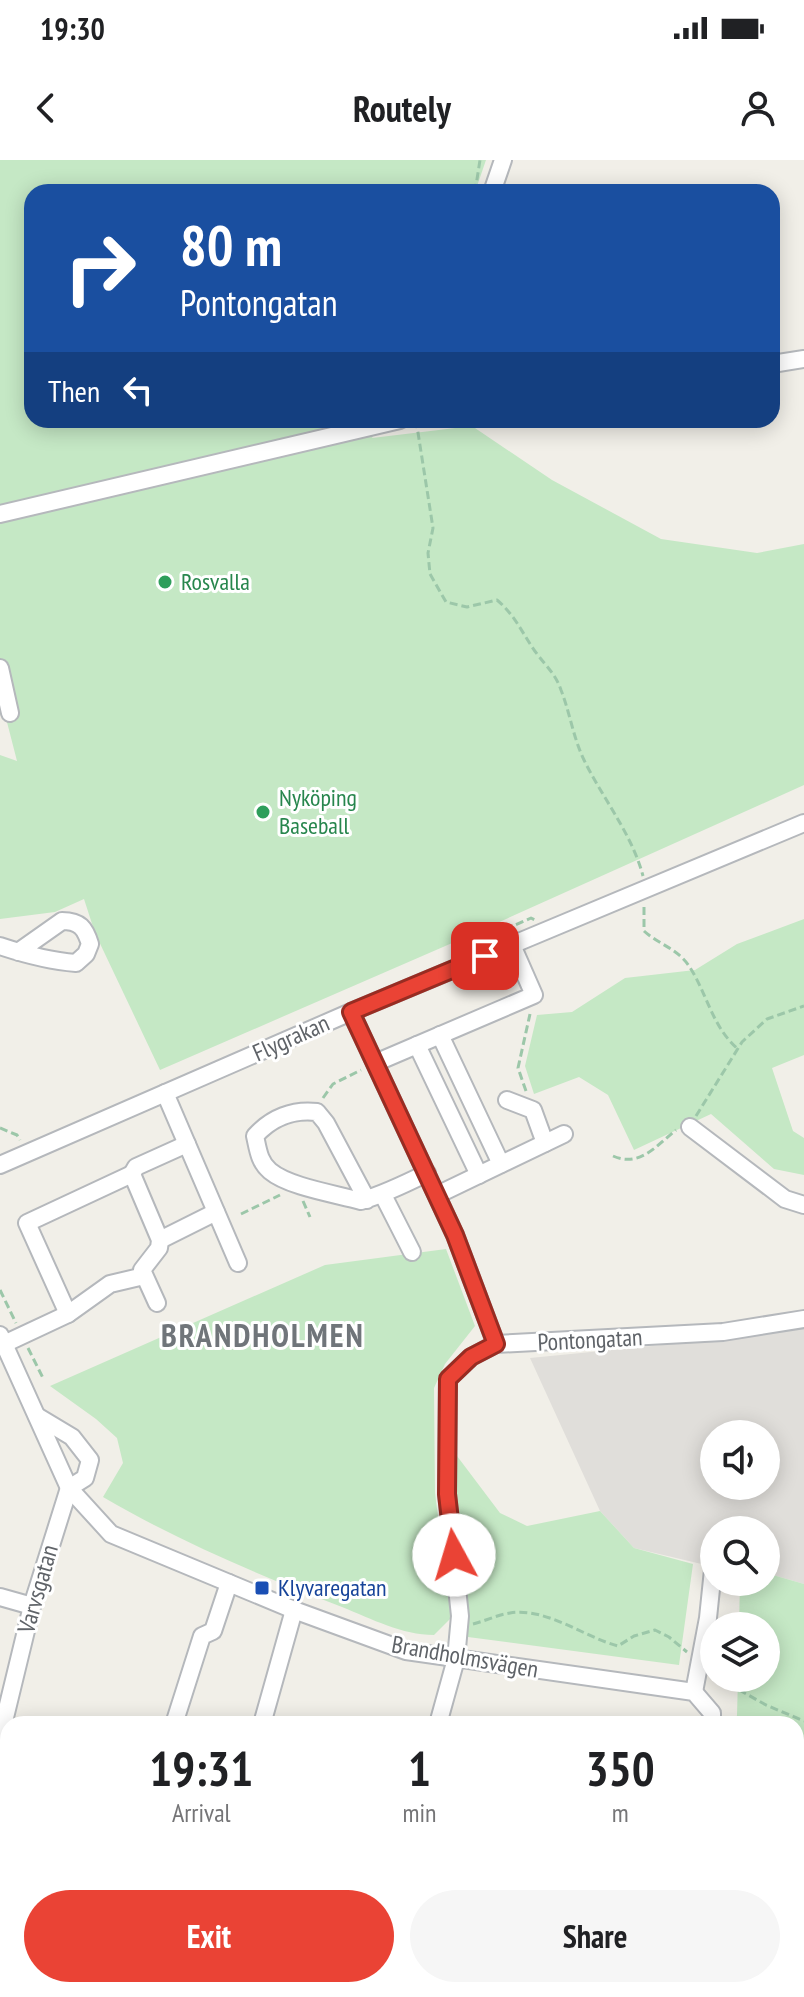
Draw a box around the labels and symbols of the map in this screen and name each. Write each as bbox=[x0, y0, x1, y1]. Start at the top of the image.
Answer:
place label: Rosvalla bbox=[181, 566, 250, 597]
marker: Rosvalla bbox=[156, 573, 174, 591]
place label: Nyköping Baseball bbox=[279, 782, 357, 841]
marker: Nyköping Baseball bbox=[254, 803, 272, 821]
pin bbox=[451, 922, 519, 990]
street label: Flygrakan bbox=[248, 1007, 334, 1068]
district label: BRANDHOLMEN bbox=[161, 1314, 365, 1356]
street label: Pontongatan bbox=[537, 1321, 643, 1358]
position arrow bbox=[412, 1513, 496, 1597]
street label: Varvsgatan bbox=[10, 1541, 65, 1638]
place label: Klyvaregatan bbox=[278, 1572, 387, 1603]
marker: Klyvaregatan bbox=[253, 1579, 271, 1597]
street label: Brandholmsvägen bbox=[389, 1628, 541, 1685]

